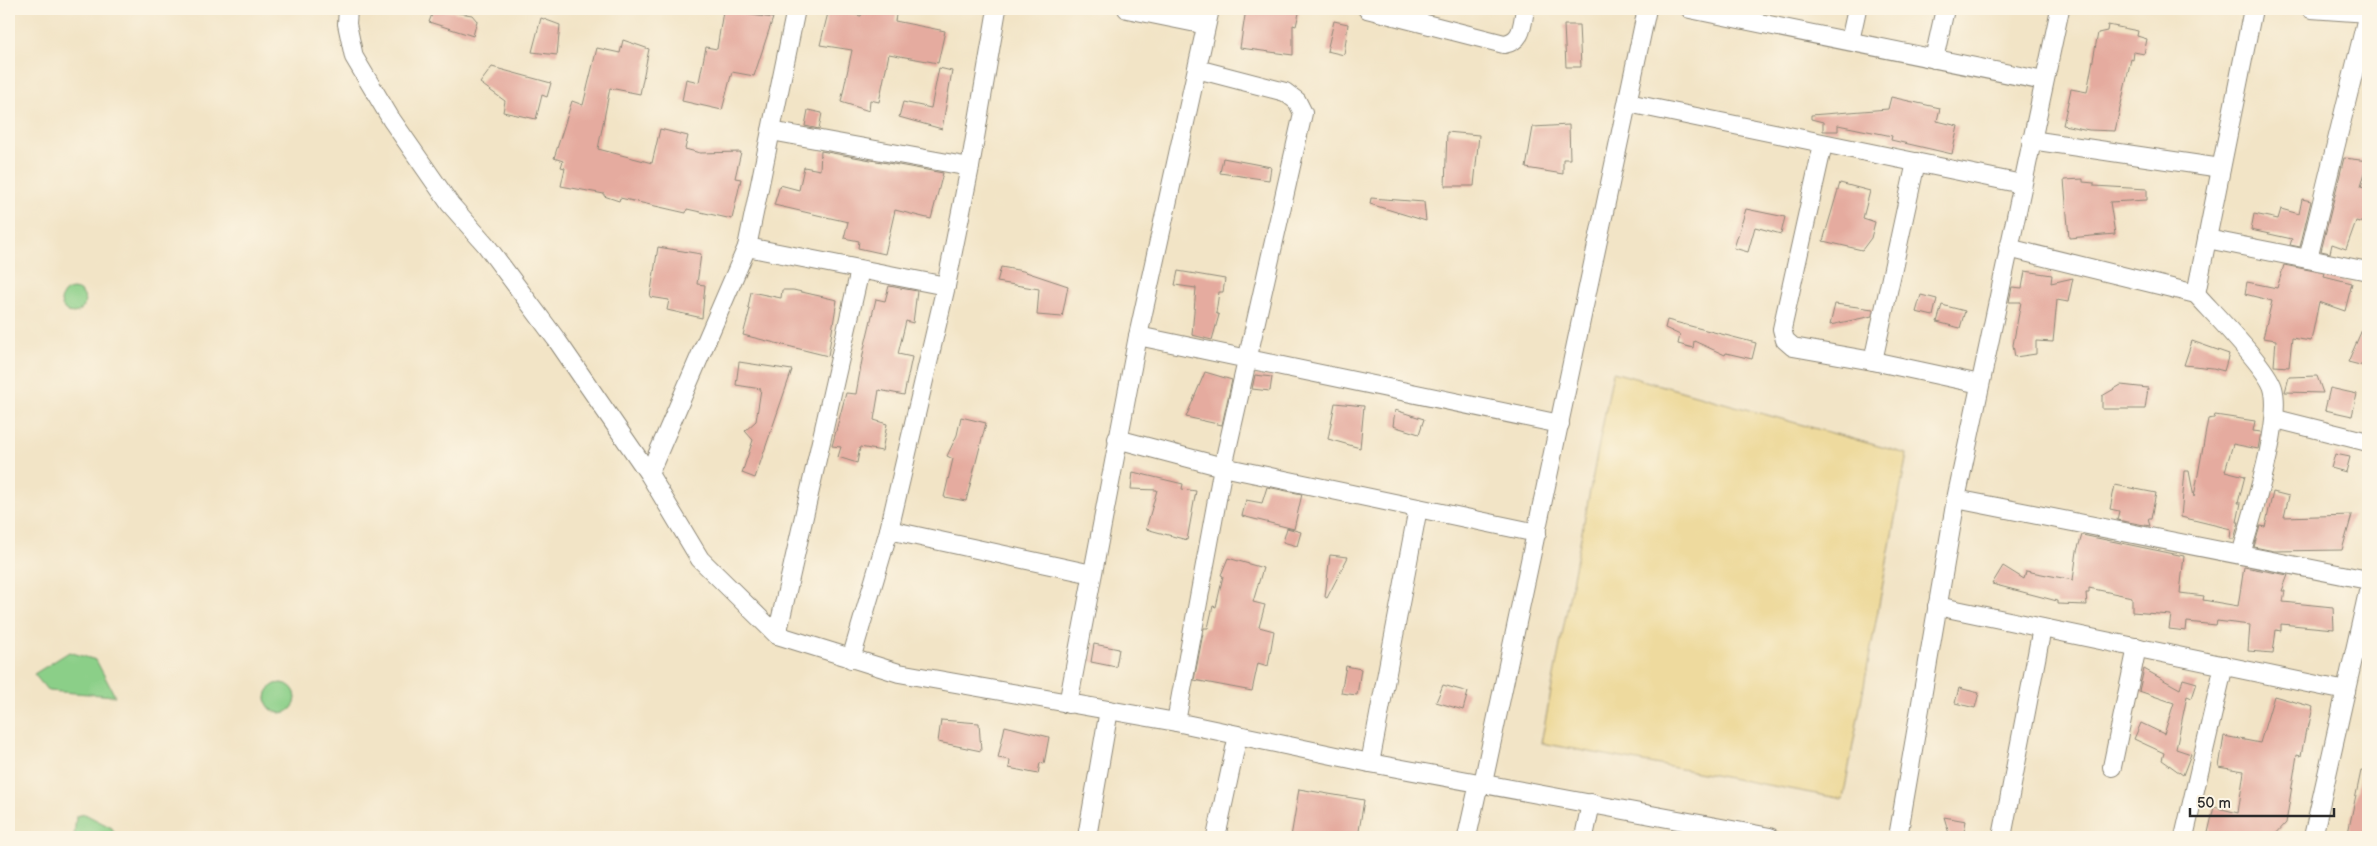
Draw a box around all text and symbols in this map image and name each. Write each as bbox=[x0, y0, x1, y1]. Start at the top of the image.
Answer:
scale bar bbox=[2190, 786, 2333, 818]
text: 50 m bbox=[2197, 794, 2231, 813]

